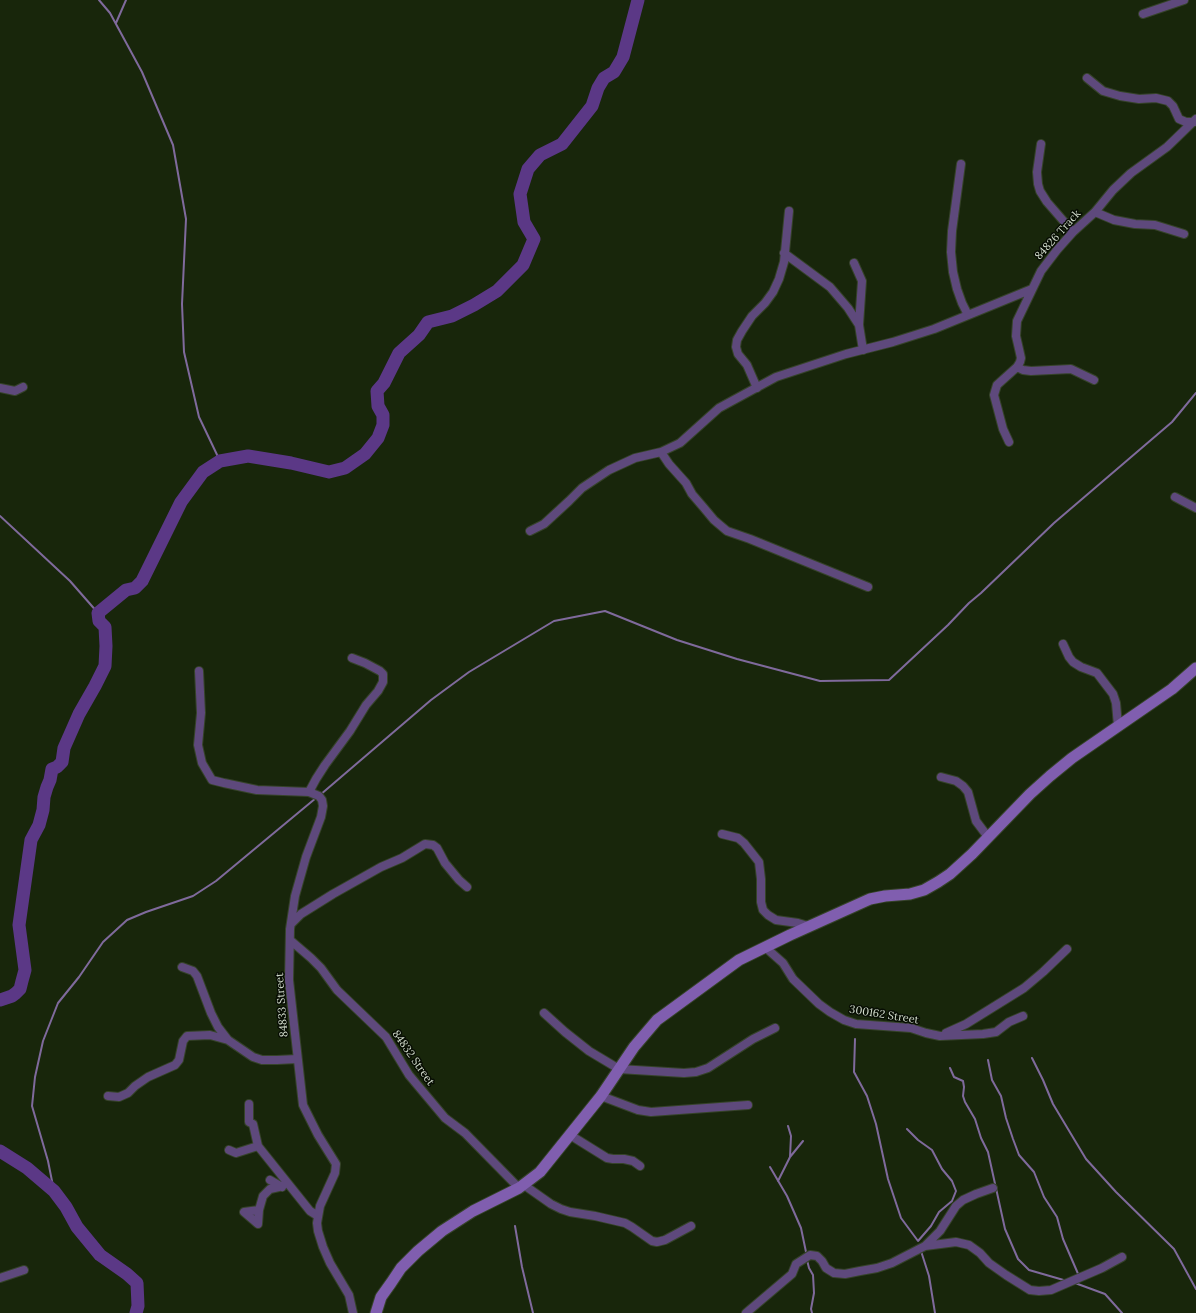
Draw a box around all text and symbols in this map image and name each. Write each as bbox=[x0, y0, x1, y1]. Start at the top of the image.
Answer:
street label: 84826 Track bbox=[1032, 207, 1084, 263]
street label: 84833 Street bbox=[273, 972, 291, 1038]
street label: 300162 Street bbox=[848, 1003, 920, 1027]
street label: 84832 Street bbox=[389, 1028, 437, 1088]

